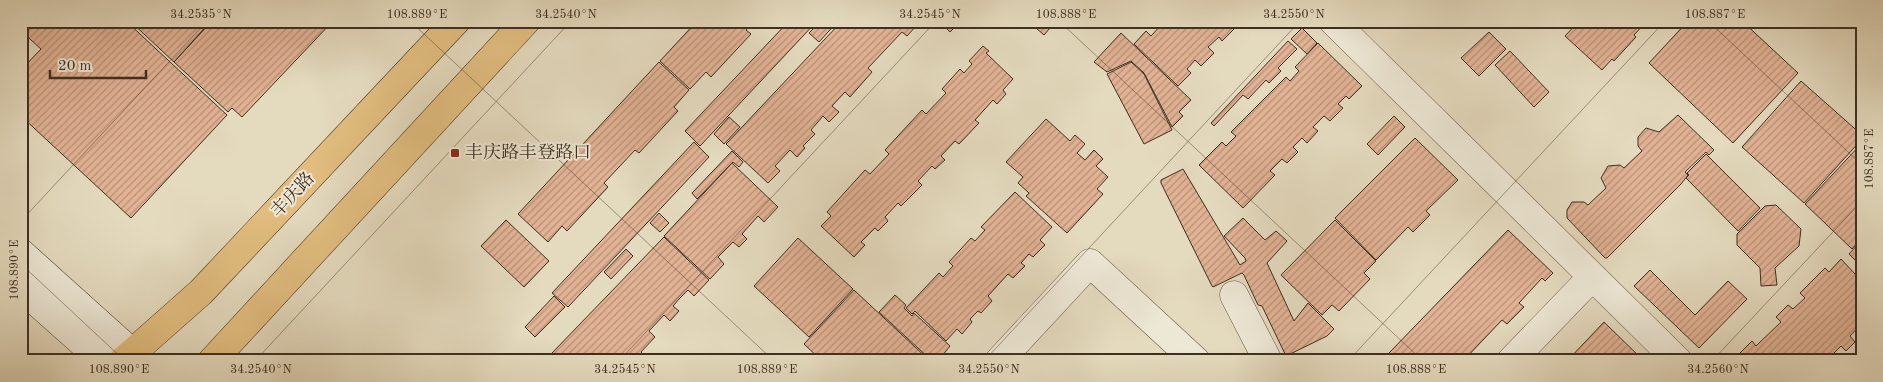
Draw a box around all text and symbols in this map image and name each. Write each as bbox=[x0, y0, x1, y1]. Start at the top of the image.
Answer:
text: 34.2535°N bbox=[170, 8, 232, 21]
text: 34.2540°N bbox=[535, 8, 597, 21]
text: 34.2545°N bbox=[899, 8, 961, 21]
text: 34.2550°N bbox=[1263, 8, 1325, 21]
text: 108.889°E bbox=[387, 9, 447, 21]
text: 108.888°E bbox=[1036, 9, 1096, 21]
text: 108.887°E bbox=[1685, 9, 1745, 21]
scale bar bbox=[50, 48, 146, 80]
text: 20 m bbox=[58, 59, 92, 74]
text: 108.887°E bbox=[1864, 129, 1876, 189]
place label: 丰庆路丰登路口 bbox=[465, 142, 591, 162]
marker: 丰庆路丰登路口 bbox=[449, 147, 461, 159]
street label: 丰庆路 bbox=[267, 168, 318, 221]
text: 108.890°E bbox=[9, 240, 21, 300]
text: 34.2540°N bbox=[230, 363, 292, 376]
text: 34.2545°N bbox=[594, 363, 656, 376]
text: 34.2550°N bbox=[958, 363, 1020, 376]
text: 34.2560°N bbox=[1687, 363, 1749, 376]
text: 108.890°E bbox=[89, 364, 149, 376]
text: 108.889°E bbox=[737, 364, 797, 376]
text: 108.888°E bbox=[1386, 364, 1446, 376]

